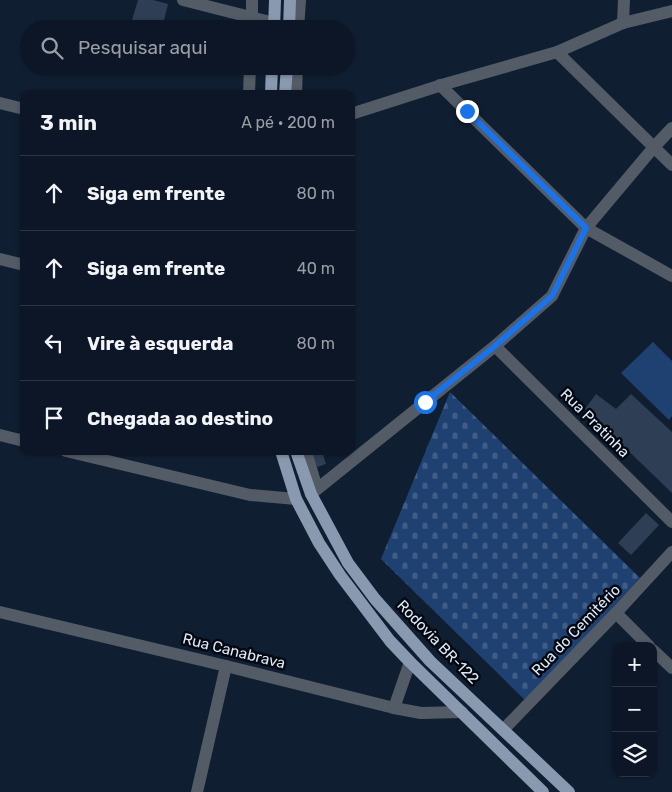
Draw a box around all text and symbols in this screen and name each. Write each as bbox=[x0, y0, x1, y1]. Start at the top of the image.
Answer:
search box bbox=[20, 20, 355, 75]
icon: search bbox=[38, 34, 66, 62]
text: Pesquisar aqui bbox=[78, 36, 207, 59]
route end bbox=[456, 100, 479, 123]
text: 3 min bbox=[40, 110, 97, 135]
text: A pé · 200 m bbox=[241, 113, 335, 132]
icon: ahead bbox=[40, 179, 68, 207]
text: Siga em frente bbox=[87, 182, 225, 205]
text: 80 m bbox=[297, 184, 335, 203]
icon: ahead bbox=[40, 254, 68, 282]
text: Siga em frente bbox=[87, 257, 225, 280]
text: 40 m bbox=[297, 259, 335, 278]
icon: left bbox=[40, 329, 68, 357]
text: Vire à esquerda bbox=[87, 332, 234, 355]
text: 80 m bbox=[297, 334, 335, 353]
street label: Rua Pratinha bbox=[557, 385, 633, 461]
route start bbox=[414, 391, 437, 414]
icon: arrive bbox=[40, 404, 68, 432]
text: Chegada ao destino bbox=[87, 407, 273, 430]
street label: Rua do Cemitério bbox=[528, 581, 624, 679]
street label: Rodovia BR-122 bbox=[393, 596, 483, 688]
street label: Rua Canabrava bbox=[181, 630, 287, 672]
map controls bbox=[612, 642, 657, 777]
button: + bbox=[612, 642, 657, 687]
button: − bbox=[612, 687, 657, 732]
button: layers bbox=[612, 732, 657, 777]

